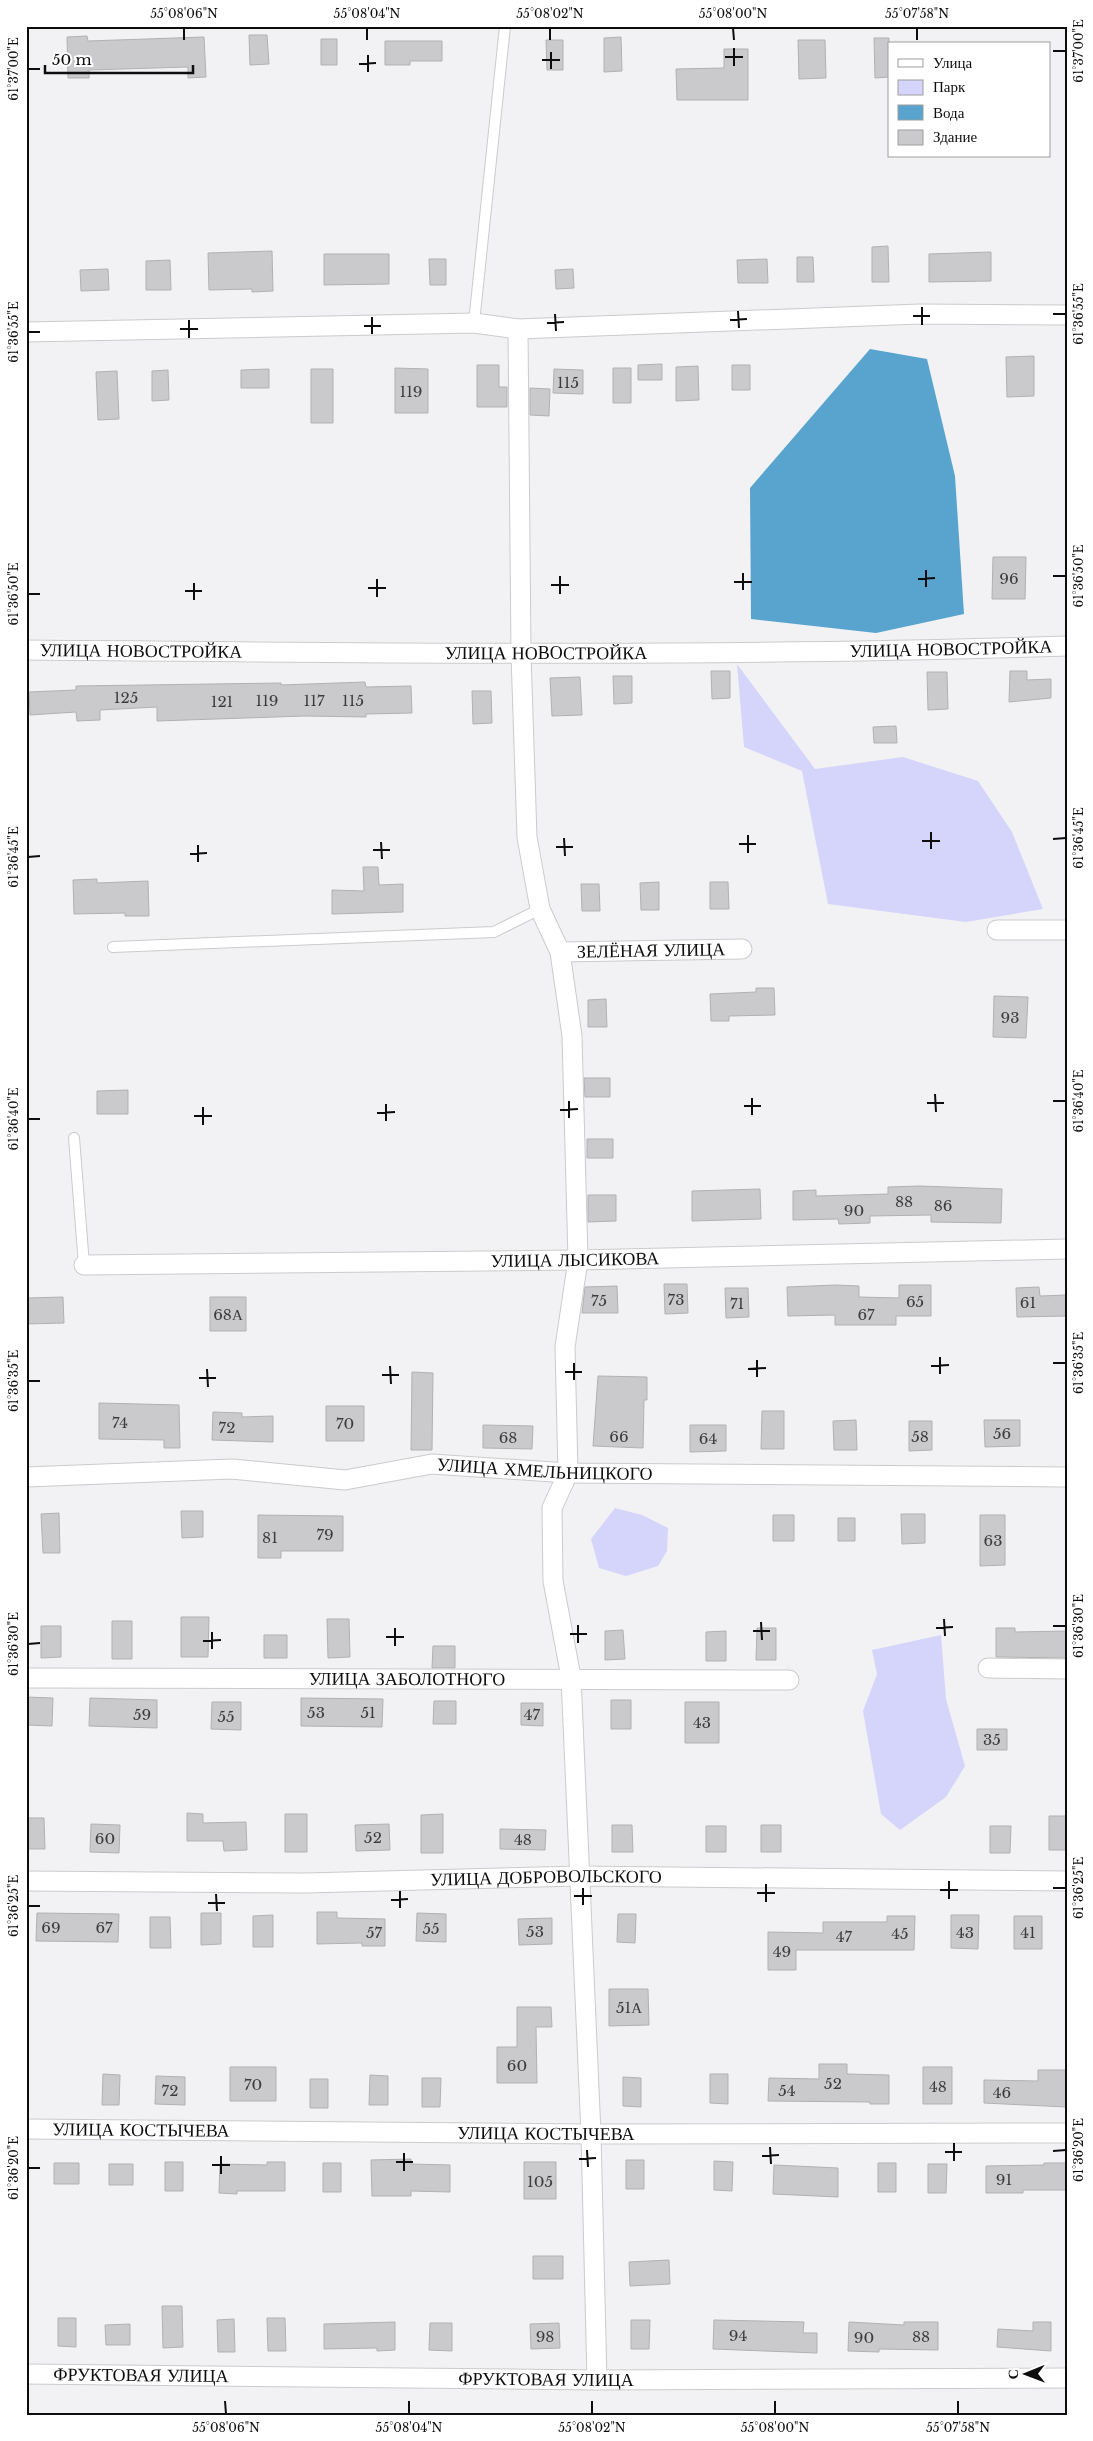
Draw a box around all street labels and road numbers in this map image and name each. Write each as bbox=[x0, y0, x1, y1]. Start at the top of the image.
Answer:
street label: УЛИЦА НОВОСТРОЙКА bbox=[849, 635, 1053, 662]
street label: УЛИЦА НОВОСТРОЙКА bbox=[40, 639, 242, 663]
street label: УЛИЦА НОВОСТРОЙКА bbox=[445, 642, 647, 664]
street label: ЗЕЛЁНАЯ УЛИЦА bbox=[577, 938, 725, 963]
street label: УЛИЦА ЛЫСИКОВА bbox=[491, 1247, 659, 1272]
street label: УЛИЦА ХМЕЛЬНИЦКОГО bbox=[436, 1453, 653, 1485]
street label: УЛИЦА ЗАБОЛОТНОГО bbox=[309, 1668, 505, 1690]
street label: УЛИЦА ДОБРОВОЛЬСКОГО bbox=[430, 1865, 662, 1891]
street label: УЛИЦА КОСТЫЧЕВА bbox=[52, 2118, 230, 2142]
street label: УЛИЦА КОСТЫЧЕВА bbox=[457, 2122, 635, 2145]
street label: ФРУКТОВАЯ УЛИЦА bbox=[53, 2363, 229, 2387]
street label: ФРУКТОВАЯ УЛИЦА bbox=[458, 2368, 634, 2391]

